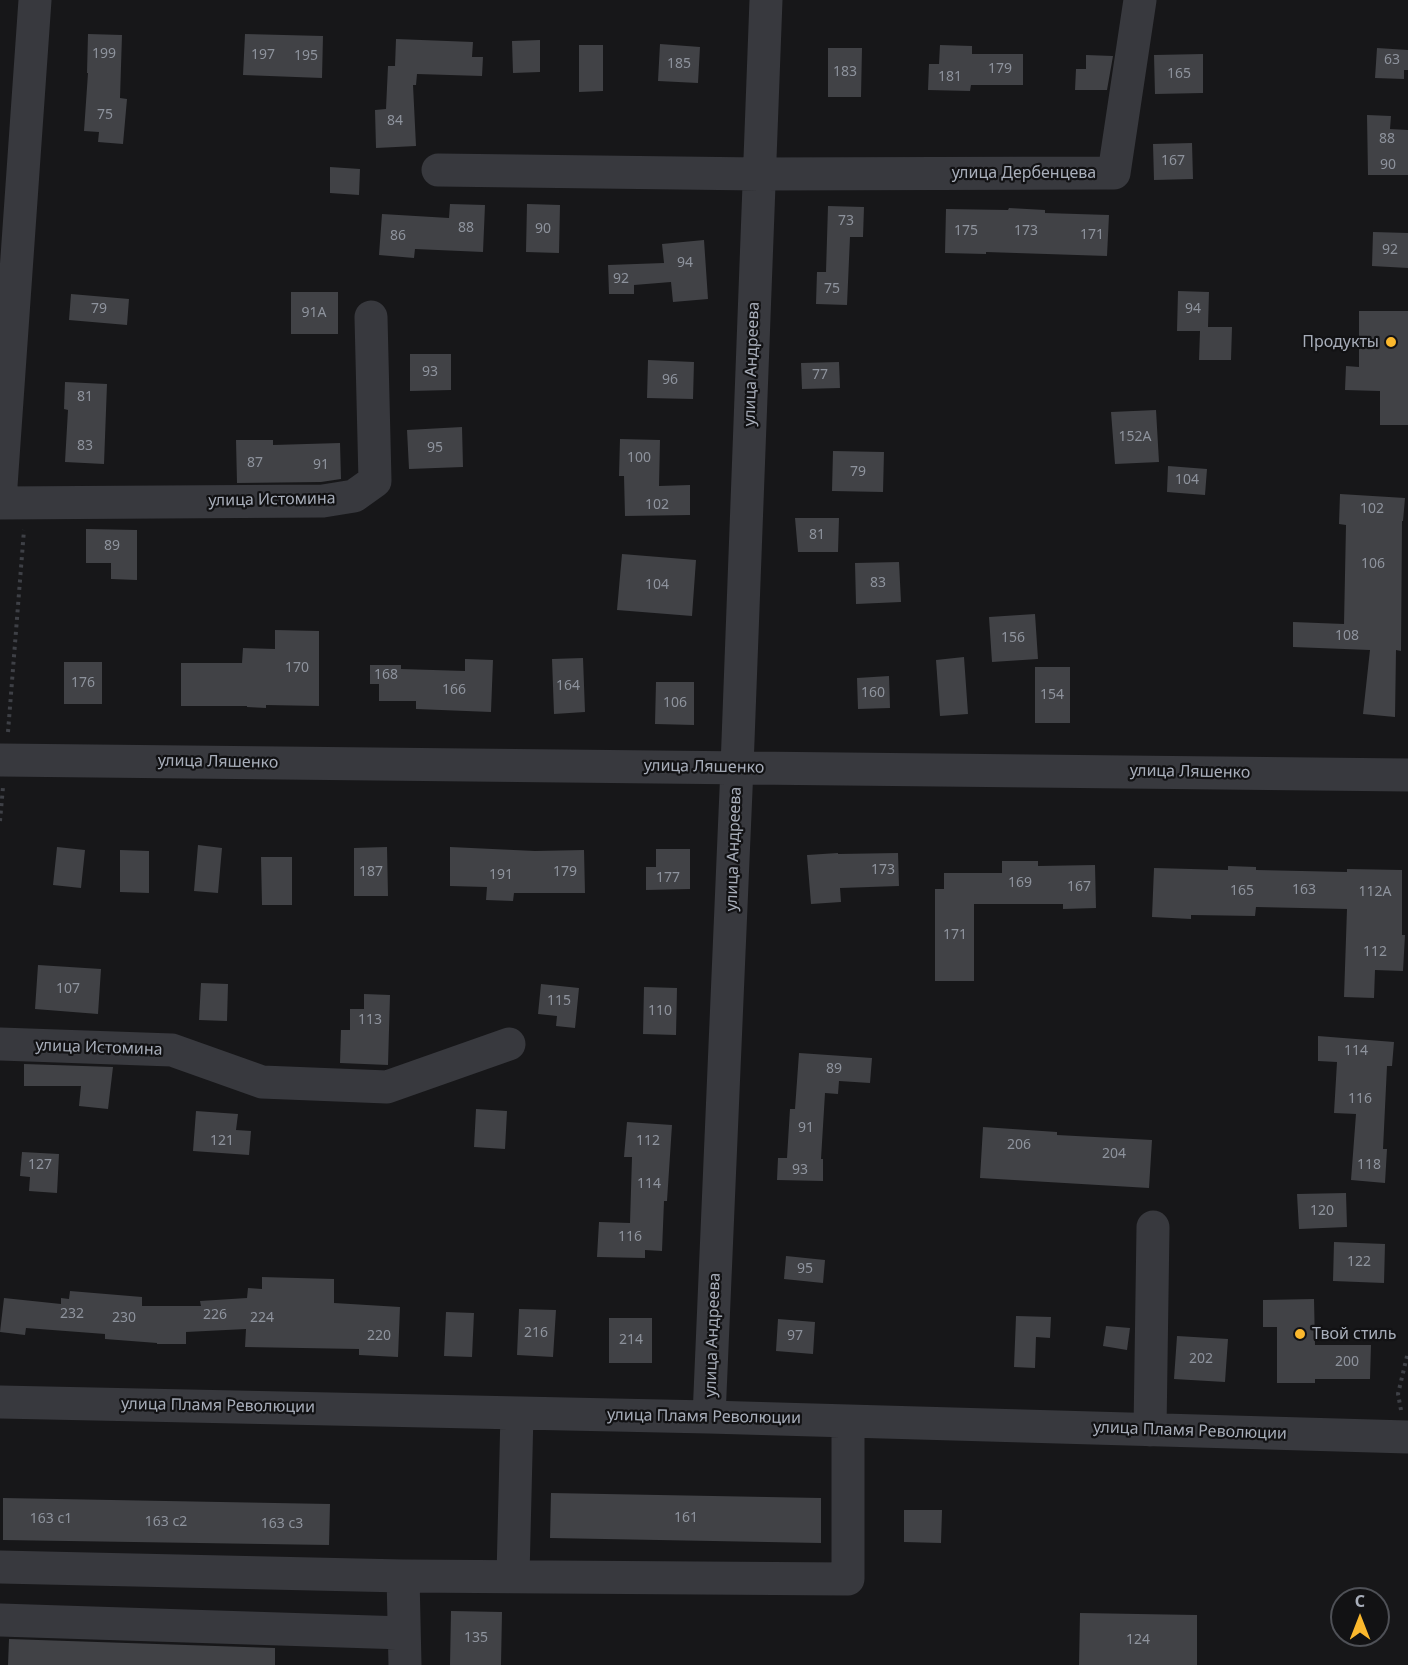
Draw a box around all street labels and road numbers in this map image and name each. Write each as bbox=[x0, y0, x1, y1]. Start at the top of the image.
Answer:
street label: улица Дербенцева bbox=[952, 163, 1096, 183]
street label: улица Андреева bbox=[740, 301, 764, 427]
street label: улица Истомина bbox=[208, 489, 336, 511]
street label: улица Ляшенко bbox=[158, 751, 278, 773]
street label: улица Ляшенко bbox=[644, 756, 764, 778]
street label: улица Ляшенко bbox=[1130, 761, 1250, 783]
street label: улица Андреева bbox=[722, 786, 746, 912]
street label: улица Истомина bbox=[35, 1036, 163, 1060]
street label: улица Андреева bbox=[701, 1272, 725, 1398]
street label: улица Пламя Революции bbox=[121, 1395, 315, 1417]
street label: улица Пламя Революции bbox=[607, 1406, 801, 1428]
street label: улица Пламя Революции bbox=[1093, 1418, 1287, 1444]

